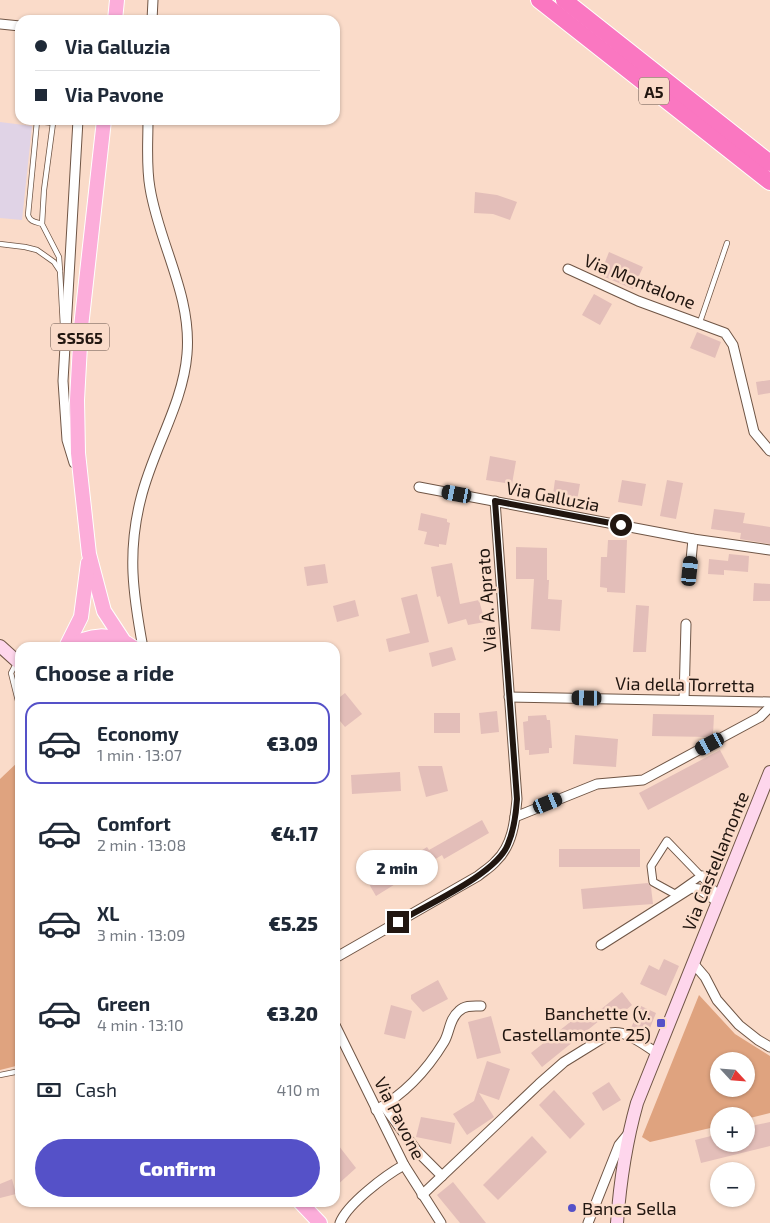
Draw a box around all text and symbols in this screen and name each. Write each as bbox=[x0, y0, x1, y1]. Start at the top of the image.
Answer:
text: Via Galluzia bbox=[65, 35, 170, 58]
road number: A5 bbox=[639, 78, 669, 104]
text: Via Pavone bbox=[65, 83, 164, 106]
street label: Via Montalone bbox=[581, 249, 699, 313]
road number: SS565 bbox=[51, 324, 109, 351]
street label: Via Galluzia bbox=[504, 476, 602, 516]
car bbox=[440, 484, 473, 504]
route start bbox=[610, 514, 632, 536]
street label: Via A. Aprato bbox=[471, 548, 501, 652]
car bbox=[680, 555, 699, 587]
text: Choose a ride bbox=[35, 659, 174, 685]
street label: Via della Torretta bbox=[615, 672, 755, 696]
car bbox=[571, 690, 602, 706]
icon: car bbox=[37, 721, 82, 766]
text: Economy bbox=[97, 722, 179, 745]
car bbox=[693, 730, 726, 758]
text: €3.09 bbox=[266, 732, 318, 755]
text: 1 min · 13:07 bbox=[97, 745, 182, 764]
street label: Via Castellamonte bbox=[677, 788, 753, 934]
car bbox=[531, 790, 564, 816]
icon: car bbox=[37, 811, 82, 856]
text: Comfort bbox=[97, 812, 171, 835]
text: €4.17 bbox=[271, 822, 318, 845]
text: 2 min · 13:08 bbox=[97, 835, 186, 854]
callout: 2 min bbox=[357, 850, 439, 884]
text: 2 min bbox=[376, 858, 418, 877]
icon: car bbox=[37, 901, 82, 946]
text: XL bbox=[97, 902, 119, 925]
route end bbox=[387, 911, 409, 933]
text: €5.25 bbox=[268, 912, 318, 935]
text: 3 min · 13:09 bbox=[97, 925, 186, 944]
icon: car bbox=[37, 991, 82, 1036]
text: Green bbox=[97, 992, 150, 1015]
text: €3.20 bbox=[267, 1002, 318, 1025]
place label: Banchette (v. Castellamonte 25) bbox=[502, 1002, 651, 1045]
text: 4 min · 13:10 bbox=[97, 1015, 184, 1034]
marker: Banchette (v. Castellamonte 25) bbox=[655, 1017, 667, 1029]
north arrow bbox=[710, 1052, 755, 1098]
map controls bbox=[710, 1052, 755, 1207]
street label: Via Pavone bbox=[370, 1073, 430, 1163]
icon: cash bbox=[35, 1076, 63, 1104]
text: Cash bbox=[75, 1078, 117, 1101]
text: 410 m bbox=[277, 1080, 320, 1099]
button: + bbox=[710, 1107, 755, 1152]
button: Confirm bbox=[35, 1139, 320, 1197]
button: − bbox=[710, 1162, 755, 1207]
place label: Banca Sella bbox=[582, 1197, 677, 1219]
marker: Banca Sella bbox=[566, 1202, 578, 1214]

